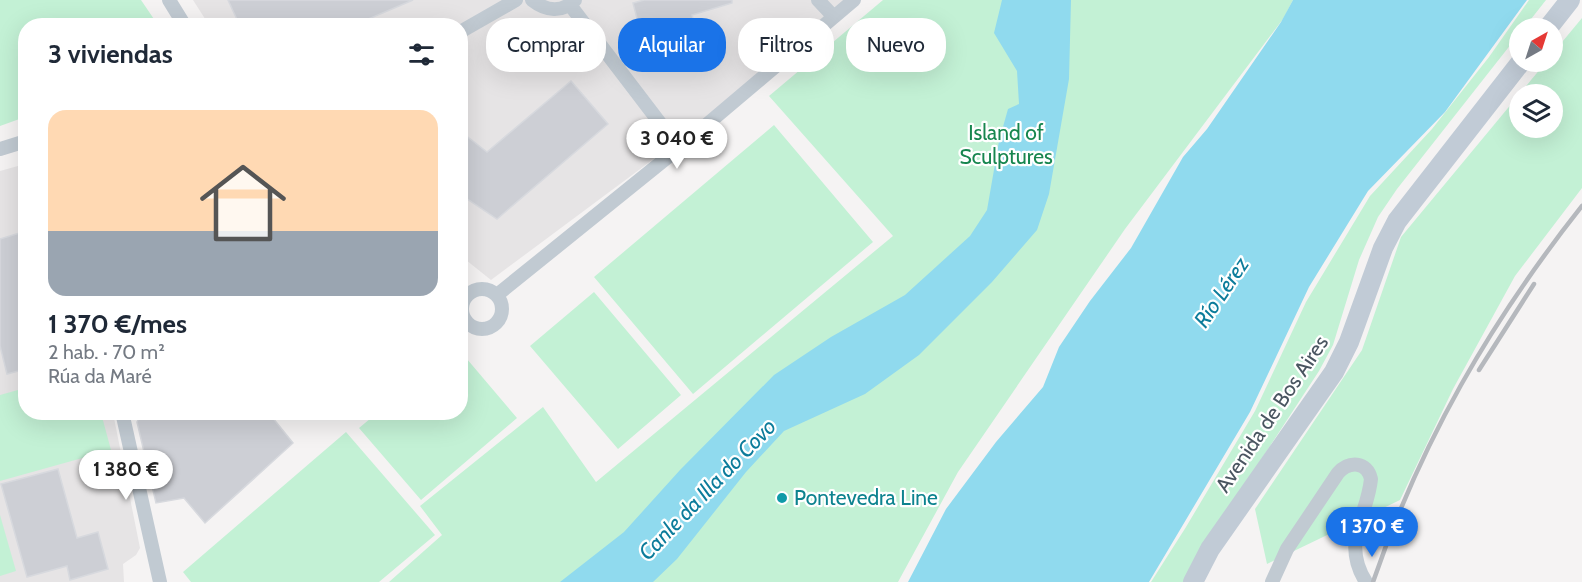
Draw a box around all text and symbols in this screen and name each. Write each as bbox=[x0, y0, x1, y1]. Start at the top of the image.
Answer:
chip: Comprar bbox=[486, 18, 606, 72]
chip: Alquilar bbox=[618, 18, 726, 72]
chip: Filtros bbox=[738, 18, 834, 72]
chip: Nuevo bbox=[846, 18, 946, 72]
north arrow bbox=[1509, 18, 1563, 72]
map controls bbox=[1509, 18, 1563, 138]
text: 3 viviendas bbox=[48, 38, 173, 70]
icon: filters bbox=[405, 38, 438, 71]
button: layers bbox=[1509, 84, 1563, 138]
pin: 3 040 € bbox=[622, 119, 732, 170]
park label: Island of Sculptures bbox=[959, 120, 1053, 169]
text: 3 040 € bbox=[640, 126, 714, 150]
icon: home bbox=[189, 149, 297, 257]
water label: Río Lérez bbox=[1188, 252, 1255, 333]
text: 1 370 €/mes bbox=[48, 308, 187, 340]
street label: Avenida de Bos Aires bbox=[1210, 330, 1333, 497]
text: 2 hab. · 70 m² bbox=[48, 340, 165, 364]
text: Rúa da Maré bbox=[48, 364, 152, 388]
water label: Canle da Illa do Covo bbox=[633, 413, 782, 566]
pin: 1 380 € bbox=[71, 450, 181, 501]
text: 1 380 € bbox=[93, 457, 159, 481]
place label: Pontevedra Line bbox=[794, 485, 938, 510]
marker: Pontevedra Line bbox=[775, 491, 789, 505]
pin: 1 370 € bbox=[1317, 507, 1427, 558]
text: 1 370 € bbox=[1340, 514, 1404, 538]

